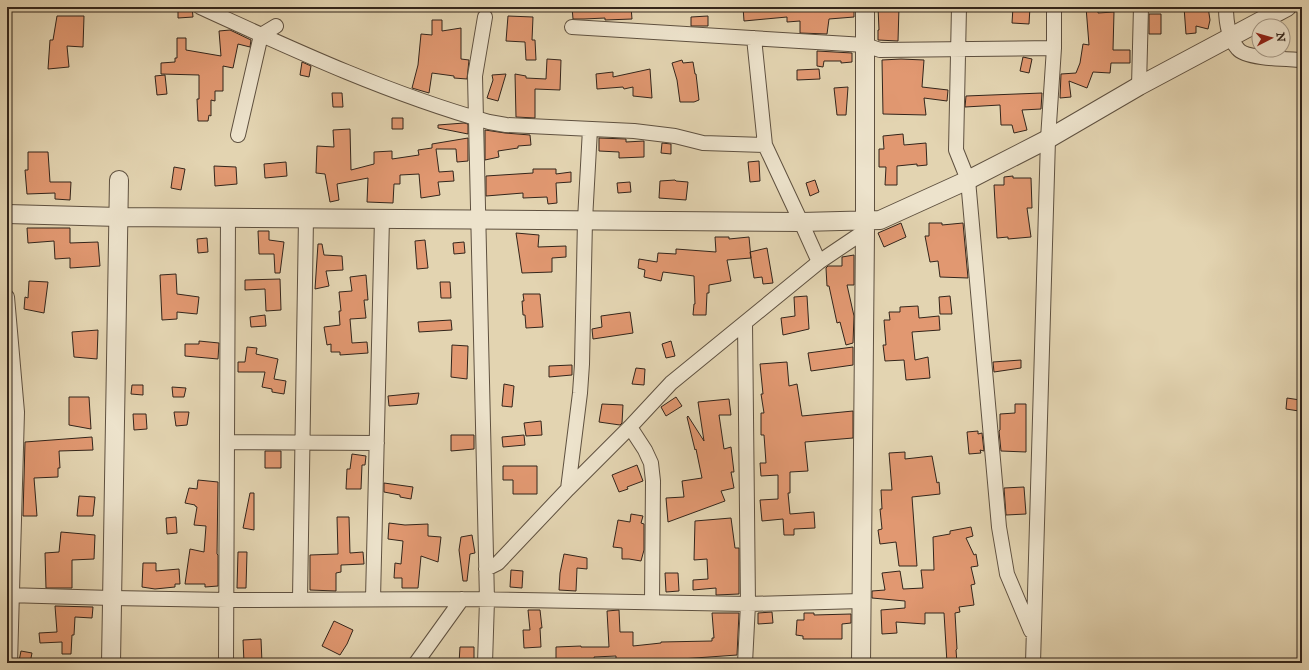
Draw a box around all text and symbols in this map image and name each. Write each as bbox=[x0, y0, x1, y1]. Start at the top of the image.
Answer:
north arrow bbox=[1251, 18, 1291, 58]
text: N bbox=[1272, 31, 1287, 43]

